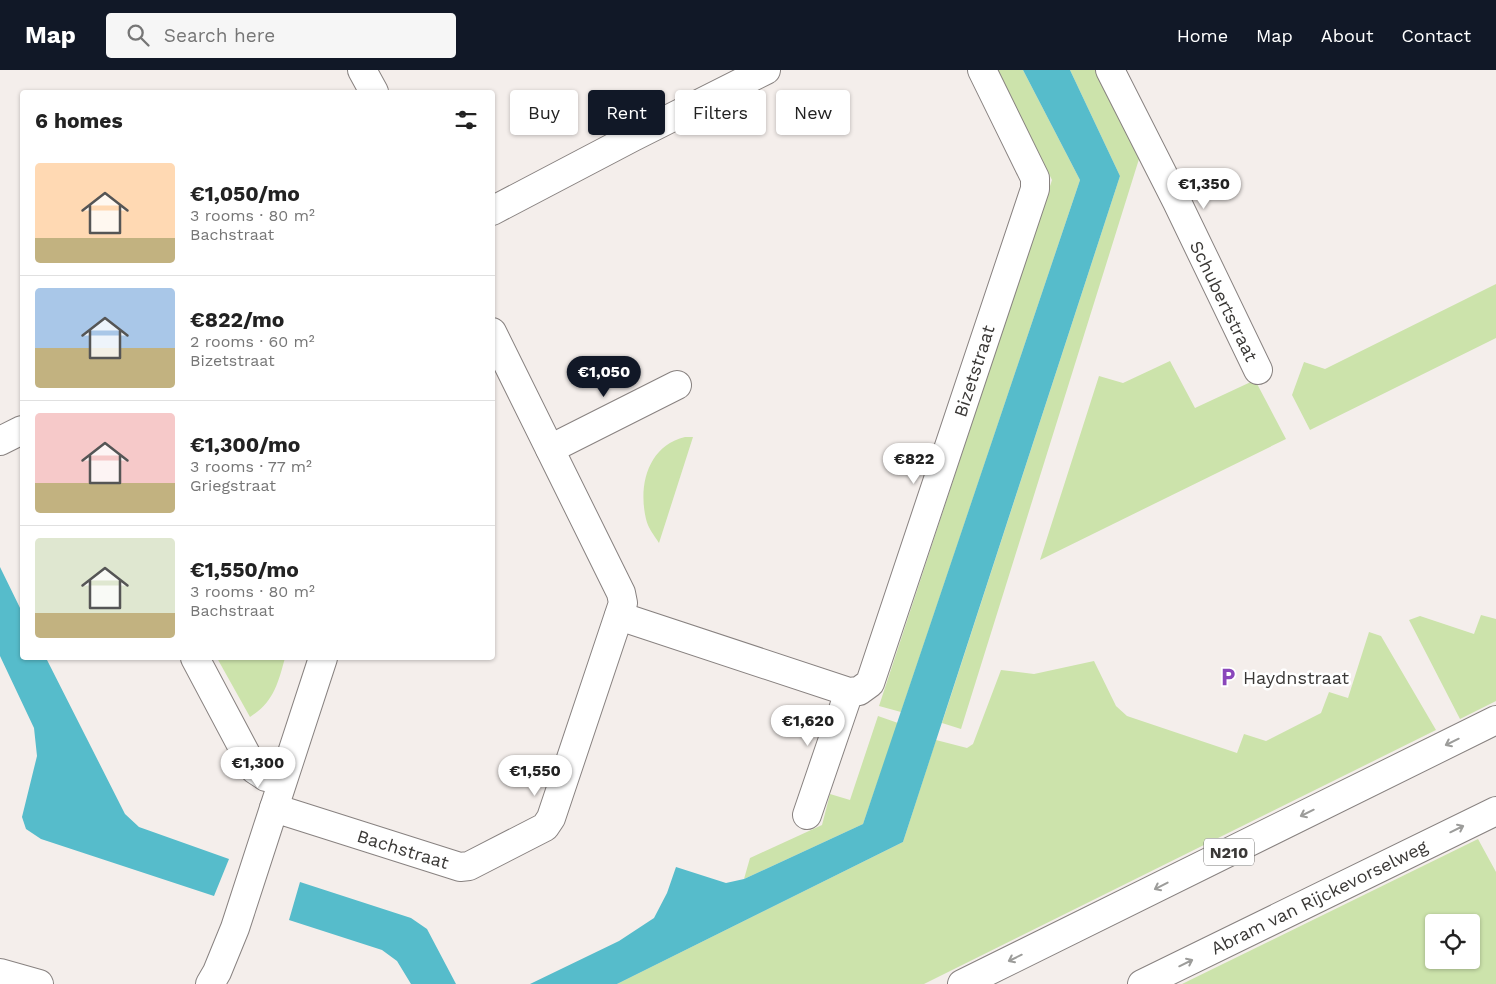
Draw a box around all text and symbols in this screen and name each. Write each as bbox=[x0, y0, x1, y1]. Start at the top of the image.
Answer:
search box bbox=[106, 13, 456, 58]
text: Map bbox=[25, 21, 76, 49]
icon: search bbox=[124, 21, 152, 49]
text: Search here bbox=[164, 24, 275, 47]
text: Home bbox=[1177, 25, 1228, 46]
text: Map bbox=[1256, 25, 1293, 46]
text: About bbox=[1321, 25, 1373, 46]
text: Contact bbox=[1401, 25, 1471, 46]
chip: Buy bbox=[510, 90, 578, 135]
chip: Rent bbox=[588, 90, 665, 135]
chip: Filters bbox=[675, 90, 766, 135]
chip: New bbox=[776, 90, 850, 135]
icon: filters bbox=[452, 106, 480, 134]
text: 6 homes bbox=[35, 108, 123, 133]
pin: €1,350 bbox=[1163, 168, 1245, 210]
text: €1,350 bbox=[1178, 174, 1230, 193]
text: €1,050/mo bbox=[190, 181, 300, 206]
icon: home bbox=[75, 183, 135, 243]
text: 3 rooms · 80 m² bbox=[190, 206, 315, 225]
text: Bachstraat bbox=[190, 225, 274, 244]
street label: Schubertstraat bbox=[1186, 237, 1262, 365]
text: €822/mo bbox=[190, 307, 284, 332]
icon: home bbox=[75, 308, 135, 368]
street label: Bizetstraat bbox=[949, 322, 999, 420]
text: 2 rooms · 60 m² bbox=[190, 332, 315, 351]
text: Bizetstraat bbox=[190, 351, 275, 370]
pin: €1,050 bbox=[563, 356, 645, 398]
text: €1,050 bbox=[578, 362, 630, 381]
text: €1,300/mo bbox=[190, 432, 300, 457]
icon: home bbox=[75, 433, 135, 493]
pin: €822 bbox=[884, 442, 944, 485]
text: €822 bbox=[894, 449, 934, 468]
text: 3 rooms · 77 m² bbox=[190, 457, 312, 476]
text: Griegstraat bbox=[190, 476, 276, 495]
text: €1,550/mo bbox=[190, 557, 299, 582]
icon: home bbox=[75, 558, 135, 618]
text: 3 rooms · 80 m² bbox=[190, 582, 315, 601]
text: Bachstraat bbox=[190, 601, 274, 620]
parking icon: Haydnstraat bbox=[1217, 666, 1239, 688]
place label: Haydnstraat bbox=[1243, 667, 1350, 688]
pin: €1,620 bbox=[767, 704, 849, 747]
text: €1,620 bbox=[782, 711, 834, 730]
one-way arrow bbox=[1445, 737, 1460, 747]
pin: €1,300 bbox=[217, 746, 299, 789]
text: €1,300 bbox=[232, 753, 284, 772]
pin: €1,550 bbox=[494, 754, 576, 797]
text: €1,550 bbox=[509, 761, 561, 780]
one-way arrow bbox=[1299, 809, 1314, 819]
one-way arrow bbox=[1450, 824, 1465, 834]
street label: Bachstraat bbox=[355, 825, 452, 873]
street label: Abram van Rijckevorselweg bbox=[1207, 835, 1431, 959]
road number: N210 bbox=[1204, 839, 1254, 866]
one-way arrow bbox=[1154, 882, 1169, 891]
map controls bbox=[1425, 914, 1480, 969]
button: locate bbox=[1425, 914, 1480, 969]
one-way arrow bbox=[1008, 953, 1023, 963]
one-way arrow bbox=[1178, 957, 1193, 967]

